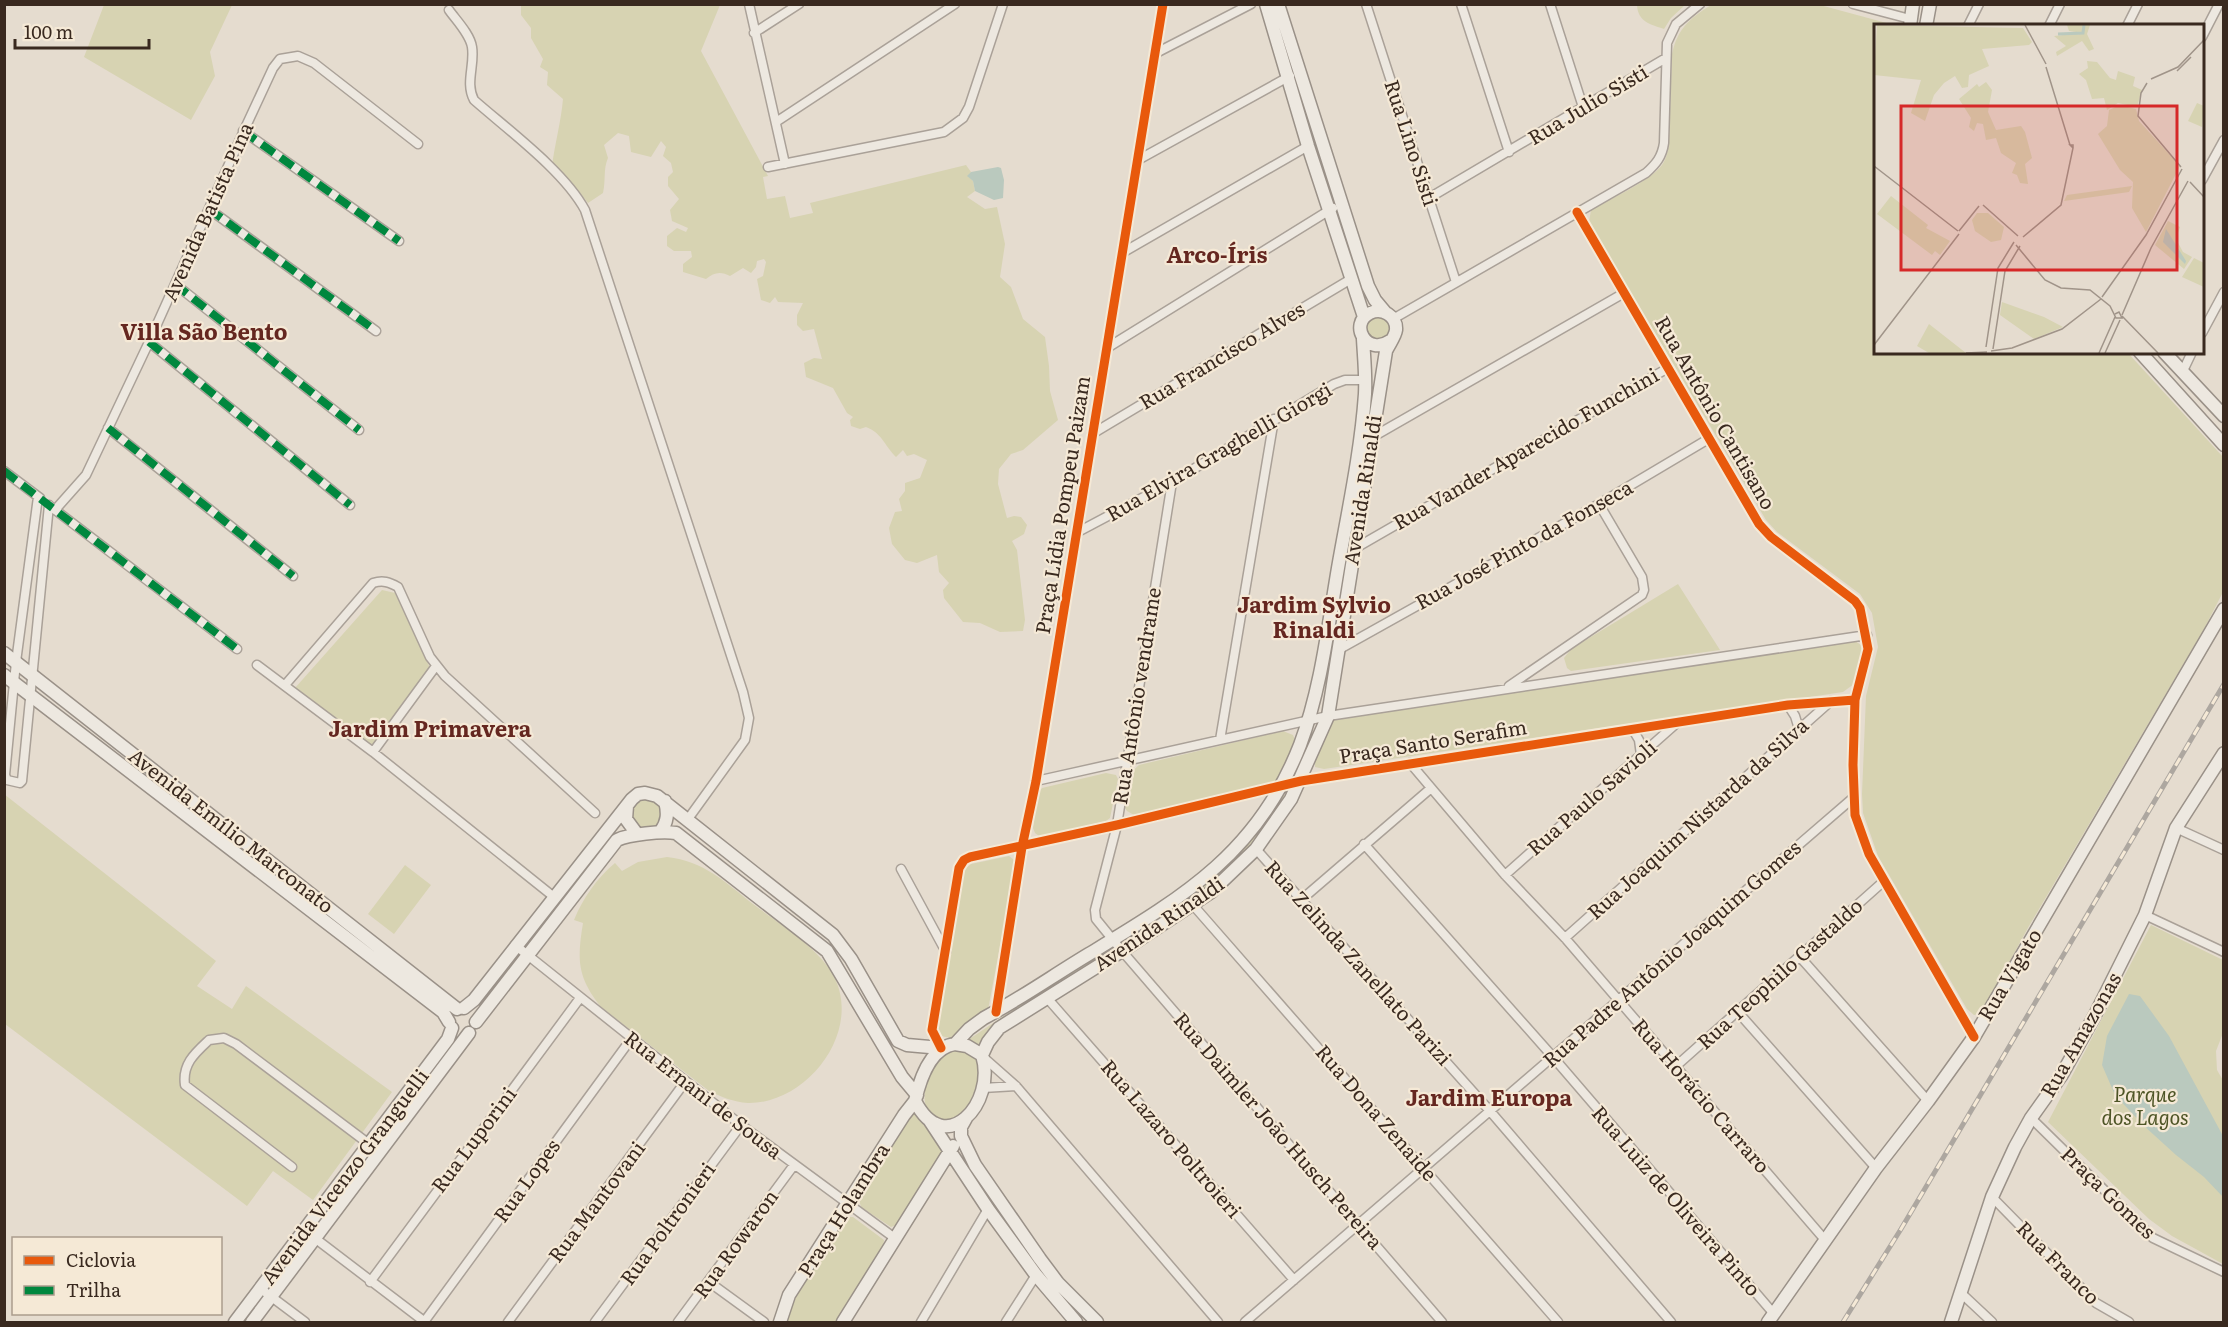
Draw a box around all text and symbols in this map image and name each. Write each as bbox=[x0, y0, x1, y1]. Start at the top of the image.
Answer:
scale bar bbox=[15, 12, 148, 50]
text: 100 m bbox=[24, 18, 73, 45]
inset map bbox=[1874, 24, 2204, 354]
street label: Rua Julio Sisti bbox=[1521, 55, 1653, 151]
street label: Rua Lino Sisti bbox=[1378, 75, 1448, 210]
street label: Avenida Batista Pina bbox=[153, 116, 259, 306]
district label: Arco-Íris bbox=[1166, 237, 1268, 270]
street label: Rua Francisco Alves bbox=[1132, 293, 1310, 416]
street label: Rua Antônio Cantisano bbox=[1649, 310, 1785, 514]
district label: Villa São Bento bbox=[120, 314, 288, 347]
street label: Rua Vander Aparecido Funchini bbox=[1387, 359, 1664, 536]
street label: Praça Lídia Pompeu Paizam bbox=[1026, 373, 1096, 636]
street label: Rua Elvira Graghelli Giorgi bbox=[1099, 373, 1337, 527]
street label: Avenida Rinaldi bbox=[1334, 412, 1388, 567]
street label: Rua José Pinto da Fonseca bbox=[1409, 471, 1637, 616]
street label: Rua Antônio vendrame bbox=[1103, 585, 1167, 806]
district label: Jardim Sylvio Rinaldi bbox=[1237, 587, 1391, 645]
street label: Praça Santo Serafim bbox=[1336, 710, 1529, 770]
street label: Rua Joaquim Nistarda da Silva bbox=[1579, 710, 1814, 925]
district label: Jardim Primavera bbox=[329, 711, 532, 744]
street label: Rua Paulo Savioli bbox=[1519, 731, 1662, 861]
street label: Avenida Emílio Marconato bbox=[123, 740, 341, 919]
street label: Rua Padre Antônio Joaquim Gomes bbox=[1535, 832, 1806, 1073]
street label: Rua Zelinda Zanellato Parizi bbox=[1259, 852, 1460, 1071]
street label: Avenida Rinaldi bbox=[1087, 867, 1230, 977]
street label: Rua Teophilo Gastaldo bbox=[1689, 890, 1868, 1055]
street label: Rua Vigato bbox=[1969, 922, 2048, 1026]
street label: Rua Amazonas bbox=[2031, 966, 2127, 1102]
street label: Rua Daimler João Husch Pereira bbox=[1168, 1004, 1391, 1255]
street label: Rua Horácio Carraro bbox=[1627, 1011, 1778, 1179]
street label: Rua Ernani de Sousa bbox=[619, 1022, 790, 1165]
street label: Rua Dona Zenaide bbox=[1310, 1037, 1445, 1187]
street label: Rua Lazaro Poltroieri bbox=[1095, 1052, 1250, 1224]
street label: Avenida Vicenzo Granguelli bbox=[252, 1061, 435, 1290]
park label: Parque dos Lagos bbox=[2101, 1078, 2189, 1131]
street label: Rua Luporini bbox=[423, 1079, 522, 1198]
district label: Jardim Europa bbox=[1406, 1080, 1573, 1113]
street label: Rua Luiz de Oliveira Pinto bbox=[1586, 1098, 1769, 1302]
street label: Rua Lopes bbox=[485, 1132, 566, 1228]
street label: Rua Mantovani bbox=[540, 1133, 651, 1268]
street label: Praça Holambra bbox=[789, 1136, 896, 1282]
street label: Praça Gomes bbox=[2055, 1138, 2164, 1245]
street label: Rua Poltronieri bbox=[611, 1155, 722, 1291]
street label: Rua Rowaron bbox=[685, 1182, 784, 1303]
street label: Rua Franco bbox=[2011, 1213, 2108, 1310]
legend bbox=[12, 1237, 222, 1315]
text: Ciclovia bbox=[66, 1246, 136, 1273]
text: Trilha bbox=[66, 1276, 121, 1303]

